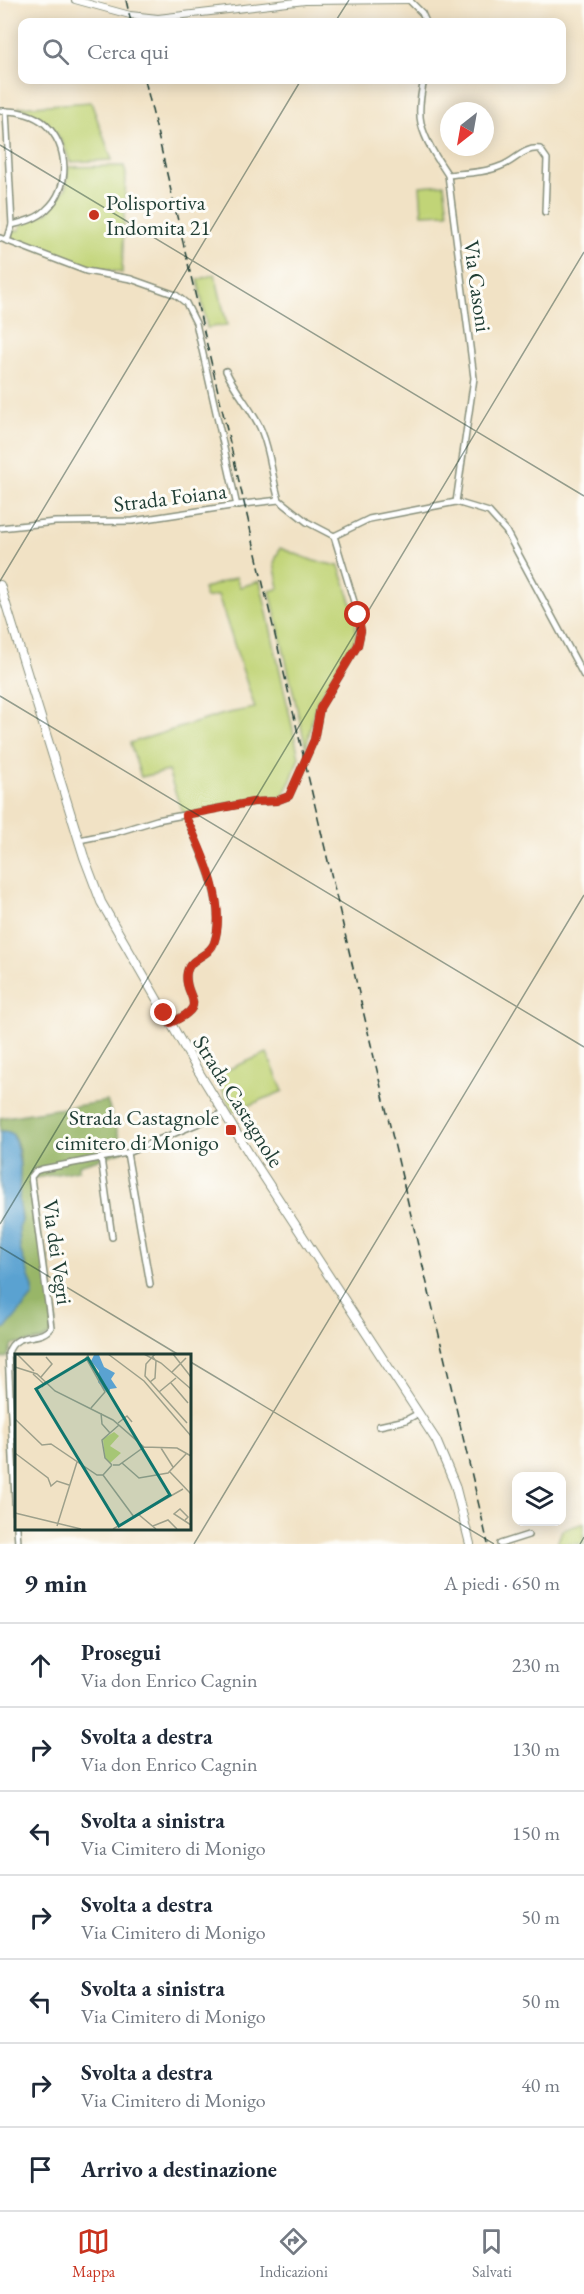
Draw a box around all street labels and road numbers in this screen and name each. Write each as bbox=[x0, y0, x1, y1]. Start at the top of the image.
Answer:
street label: Via Casoni bbox=[457, 238, 498, 334]
street label: Strada Foiana bbox=[112, 476, 228, 519]
street label: Strada Castagnole bbox=[186, 1030, 291, 1173]
street label: Via dei Vegri bbox=[36, 1198, 79, 1307]

